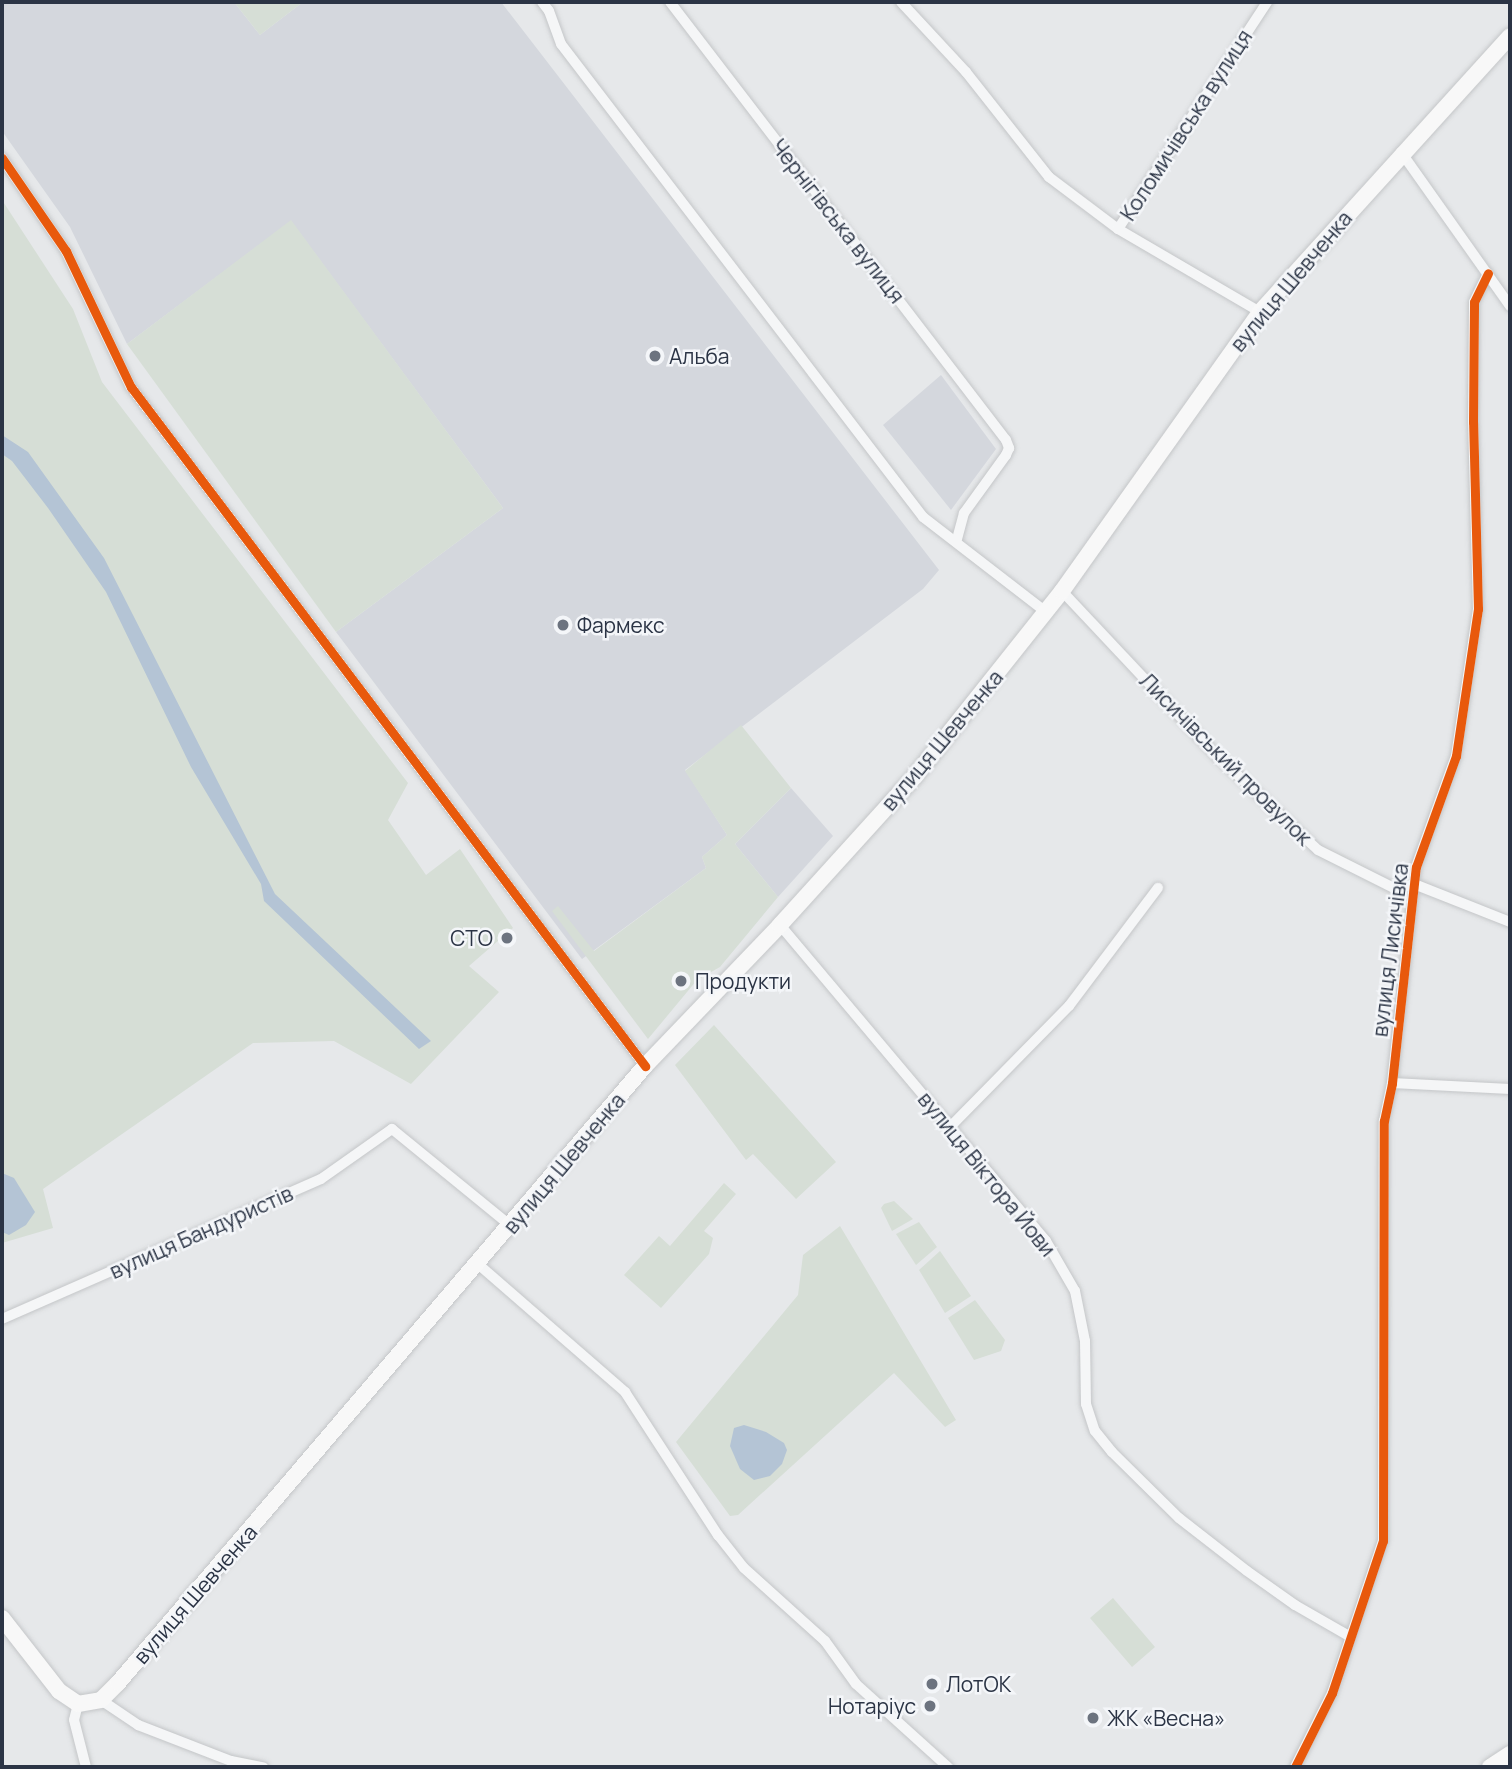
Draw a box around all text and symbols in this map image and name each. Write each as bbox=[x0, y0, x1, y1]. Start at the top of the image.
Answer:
street label: Коломичівська вулиця bbox=[1115, 25, 1257, 225]
street label: Чернігівська вулиця bbox=[766, 134, 910, 308]
street label: вулиця Шевченка bbox=[1225, 206, 1357, 356]
place label: Альба bbox=[669, 343, 730, 369]
marker: Альба bbox=[647, 348, 663, 364]
place label: Фармекс bbox=[577, 612, 665, 638]
marker: Фармекс bbox=[555, 617, 571, 633]
street label: вулиця Шевченка bbox=[876, 665, 1008, 815]
street label: Лисичівський провулок bbox=[1135, 668, 1317, 850]
street label: вулиця Лисичівка bbox=[1367, 862, 1413, 1038]
place label: СТО bbox=[450, 925, 493, 951]
marker: СТО bbox=[499, 930, 515, 946]
place label: Продукти bbox=[695, 968, 791, 994]
marker: Продукти bbox=[673, 973, 689, 989]
street label: вулиця Віктора Йови bbox=[913, 1087, 1061, 1261]
street label: вулиця Шевченка bbox=[498, 1088, 630, 1238]
street label: вулиця Бандуристів bbox=[106, 1180, 296, 1284]
street label: вулиця Шевченка bbox=[128, 1520, 262, 1668]
place label: ЛотОК bbox=[946, 1671, 1011, 1697]
marker: ЛотОК bbox=[924, 1676, 940, 1692]
place label: Нотаріус bbox=[828, 1693, 916, 1719]
marker: Нотаріус bbox=[922, 1698, 938, 1714]
place label: ЖК «Весна» bbox=[1107, 1705, 1226, 1731]
marker: ЖК «Весна» bbox=[1085, 1710, 1101, 1726]

